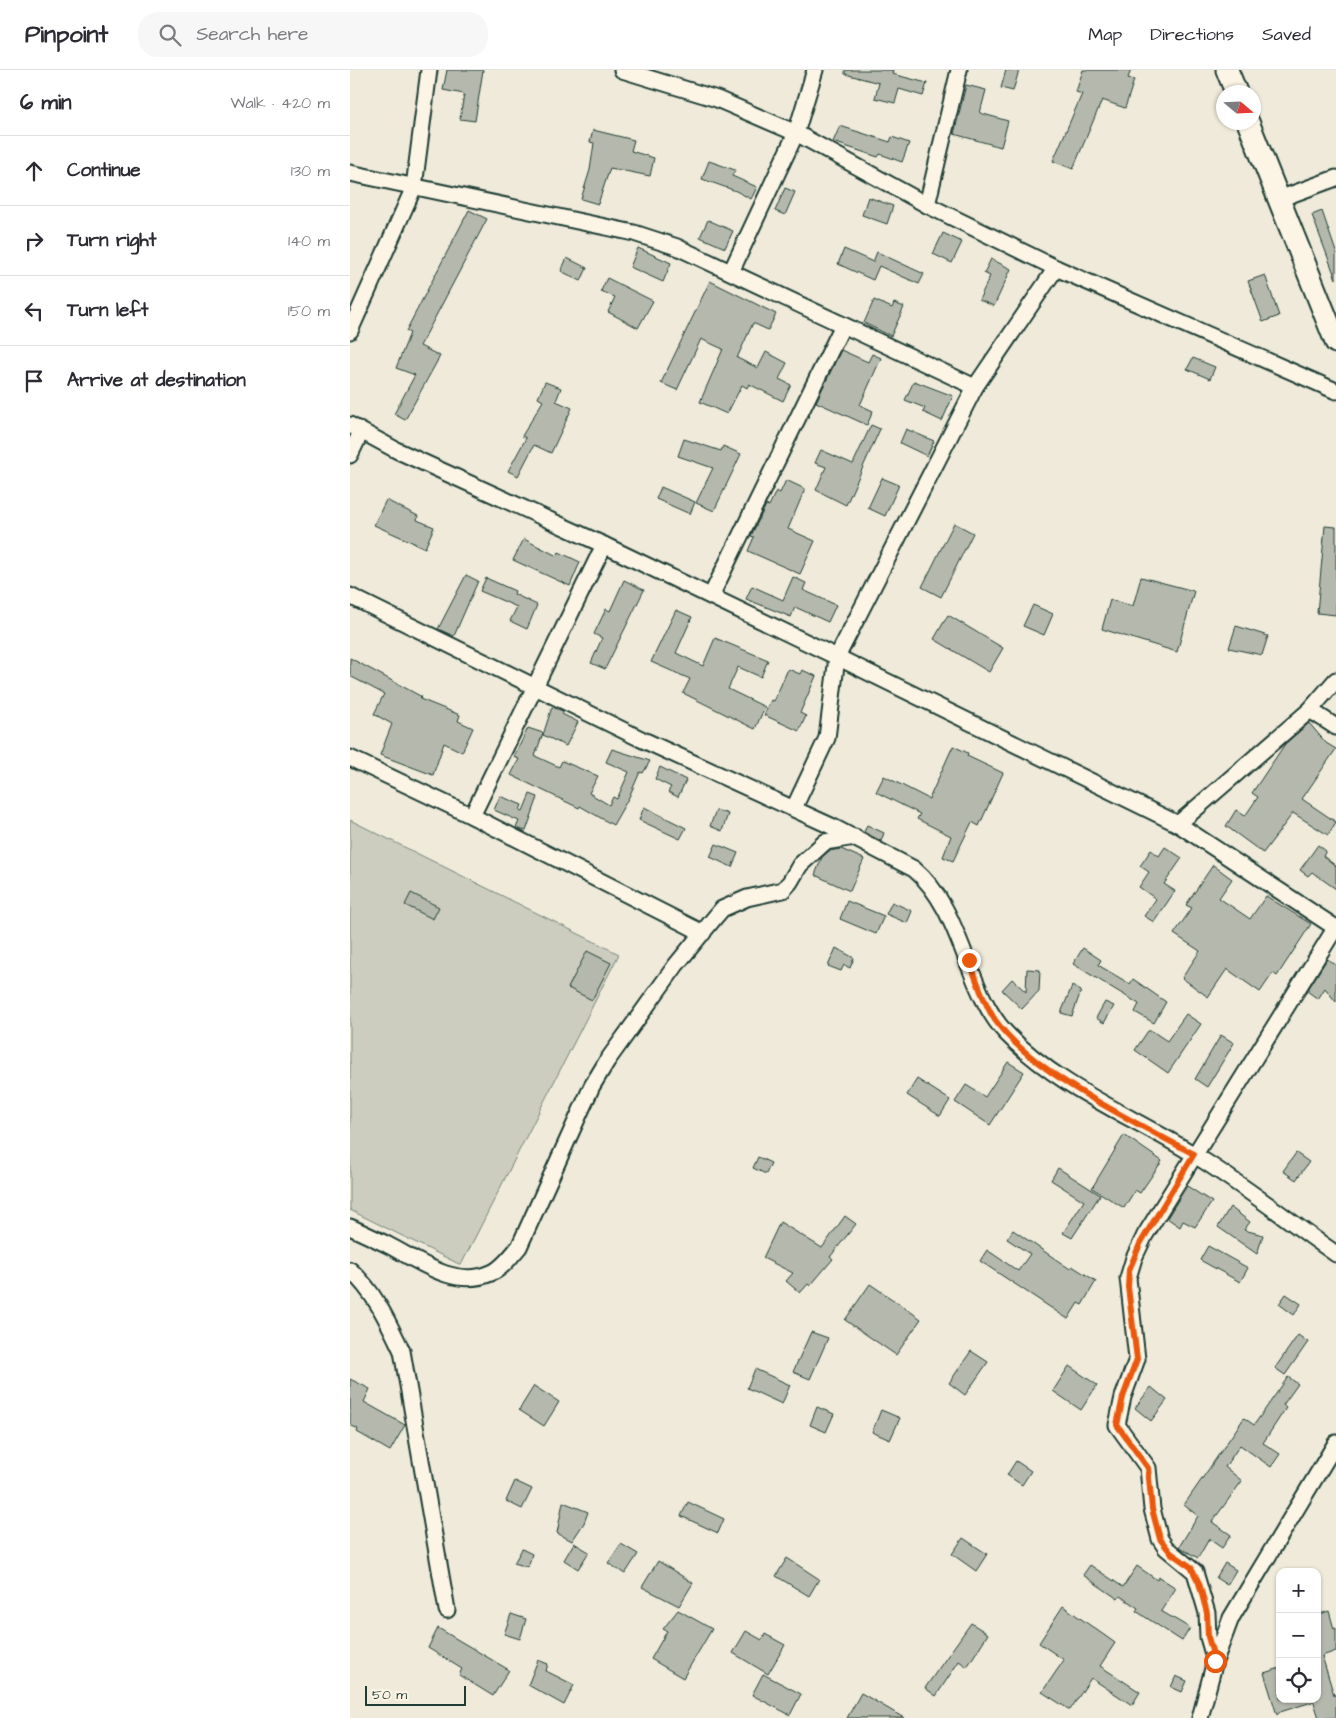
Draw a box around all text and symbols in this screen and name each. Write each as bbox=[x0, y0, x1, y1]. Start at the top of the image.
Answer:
search box bbox=[138, 12, 488, 57]
text: Pinpoint bbox=[25, 18, 108, 52]
icon: search bbox=[156, 21, 184, 49]
text: Search here bbox=[196, 21, 308, 48]
text: Map bbox=[1088, 22, 1122, 47]
text: Directions bbox=[1150, 22, 1234, 47]
text: Saved bbox=[1262, 22, 1311, 47]
north arrow bbox=[1216, 85, 1261, 130]
text: 6 min bbox=[20, 88, 72, 117]
text: Walk · 420 m bbox=[230, 92, 330, 114]
icon: ahead bbox=[20, 157, 48, 185]
text: Continue bbox=[67, 157, 141, 184]
text: 130 m bbox=[291, 160, 330, 182]
icon: right bbox=[20, 227, 48, 255]
text: Turn right bbox=[67, 227, 156, 254]
text: 140 m bbox=[288, 230, 330, 252]
icon: left bbox=[20, 297, 48, 325]
text: Turn left bbox=[67, 297, 148, 324]
text: 150 m bbox=[288, 300, 330, 322]
icon: arrive bbox=[20, 367, 48, 395]
text: Arrive at destination bbox=[67, 367, 246, 394]
route end bbox=[958, 949, 981, 972]
map controls bbox=[1276, 1568, 1321, 1703]
button: + bbox=[1276, 1568, 1321, 1613]
button: − bbox=[1276, 1613, 1321, 1658]
route start bbox=[1204, 1650, 1227, 1673]
button: locate bbox=[1276, 1658, 1321, 1703]
scale bar bbox=[365, 1683, 466, 1706]
text: 50 m bbox=[372, 1685, 407, 1705]

